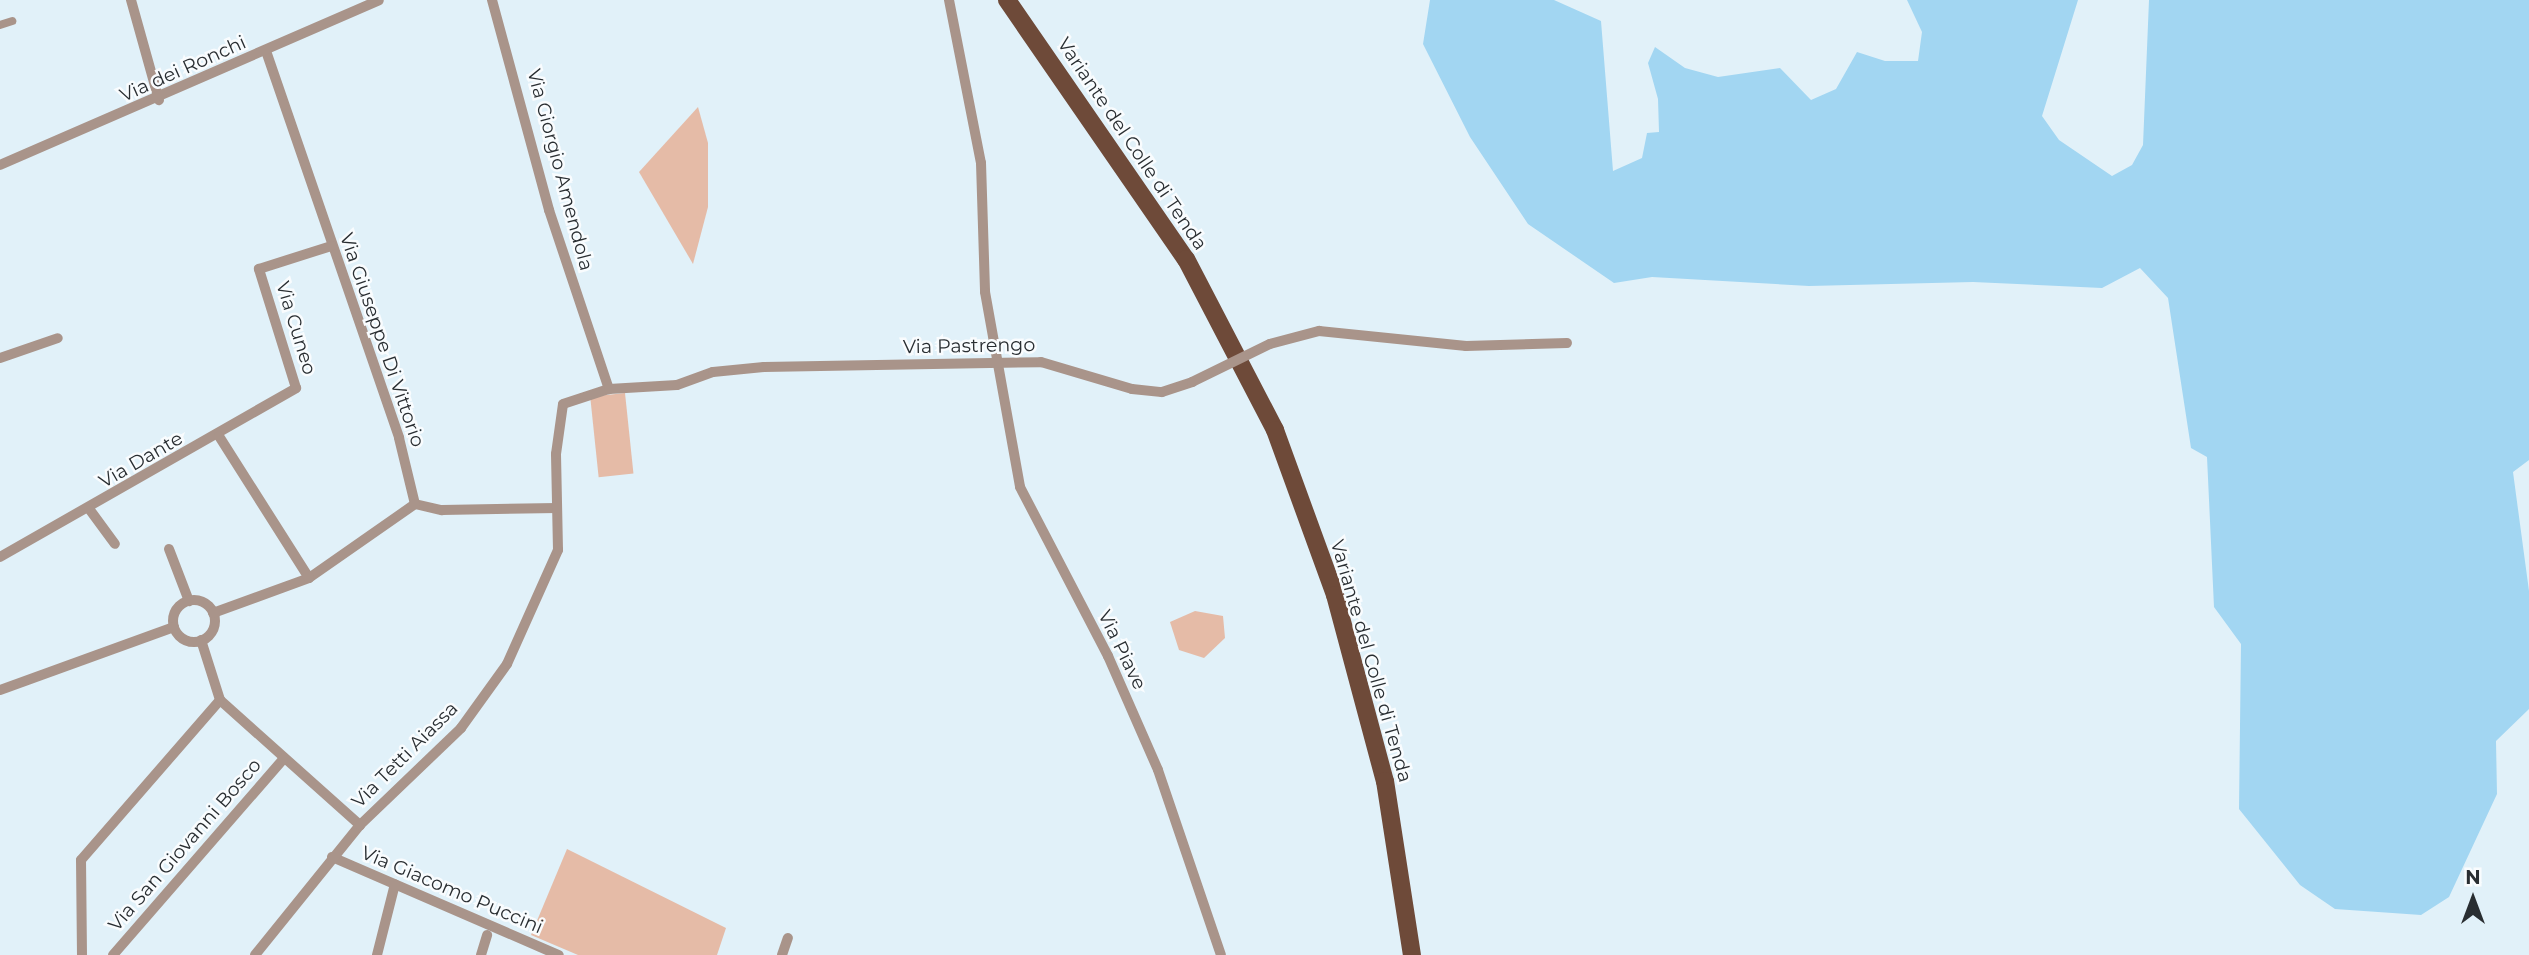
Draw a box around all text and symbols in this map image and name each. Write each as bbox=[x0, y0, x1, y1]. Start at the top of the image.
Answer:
street label: Via dei Ronchi bbox=[116, 31, 250, 107]
street label: Variante del Colle di Tenda bbox=[1052, 34, 1212, 254]
street label: Via Giorgio Amendola bbox=[522, 67, 598, 273]
street label: Via Giuseppe Di Vittorio bbox=[335, 230, 429, 450]
street label: Via Cuneo bbox=[271, 279, 321, 377]
street label: Via Pastrengo bbox=[903, 333, 1035, 359]
street label: Via Dante bbox=[95, 427, 187, 493]
street label: Variante del Colle di Tenda bbox=[1325, 537, 1417, 785]
street label: Via Piave bbox=[1093, 607, 1151, 693]
street label: Via Tetti Aiassa bbox=[347, 697, 463, 813]
street label: Via San Giovanni Bosco bbox=[104, 754, 266, 936]
street label: Via Giacomo Puccini bbox=[358, 841, 546, 939]
north arrow bbox=[2438, 864, 2508, 934]
text: N bbox=[2465, 866, 2481, 889]

